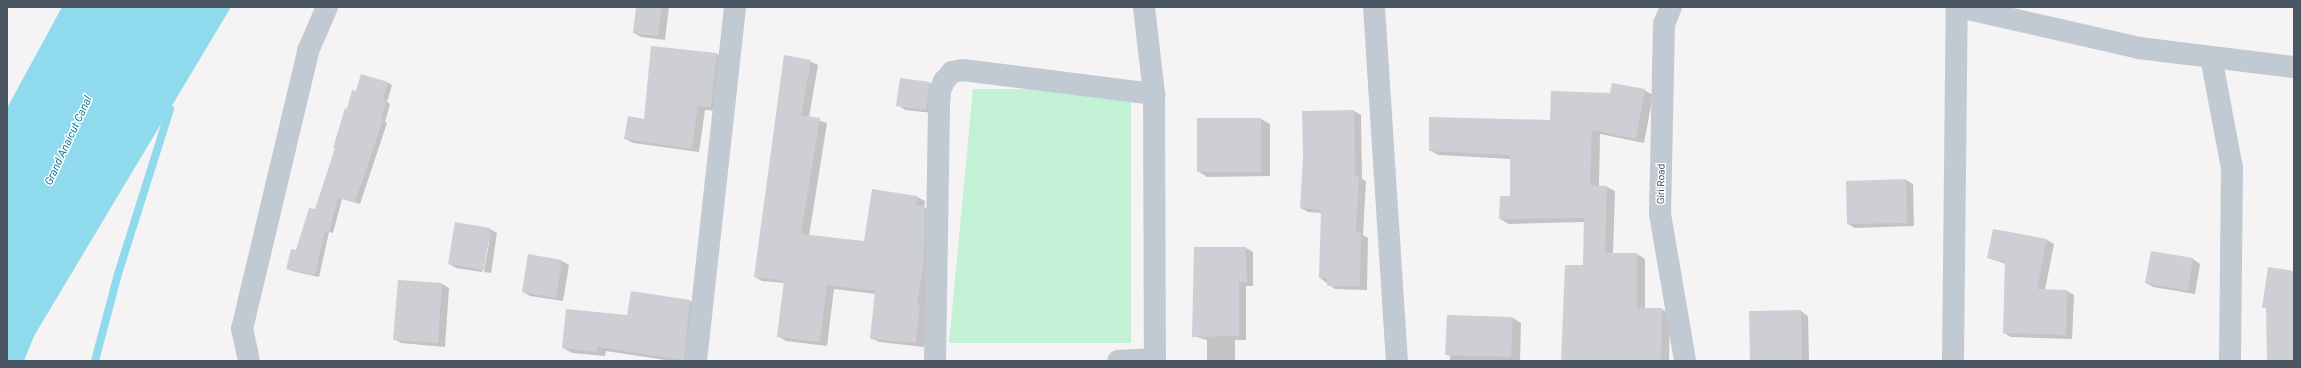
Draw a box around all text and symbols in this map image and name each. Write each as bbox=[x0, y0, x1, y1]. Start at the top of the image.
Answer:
water label: Grand Anaicut Canal bbox=[43, 94, 95, 188]
street label: Giri Road bbox=[1655, 164, 1667, 204]

